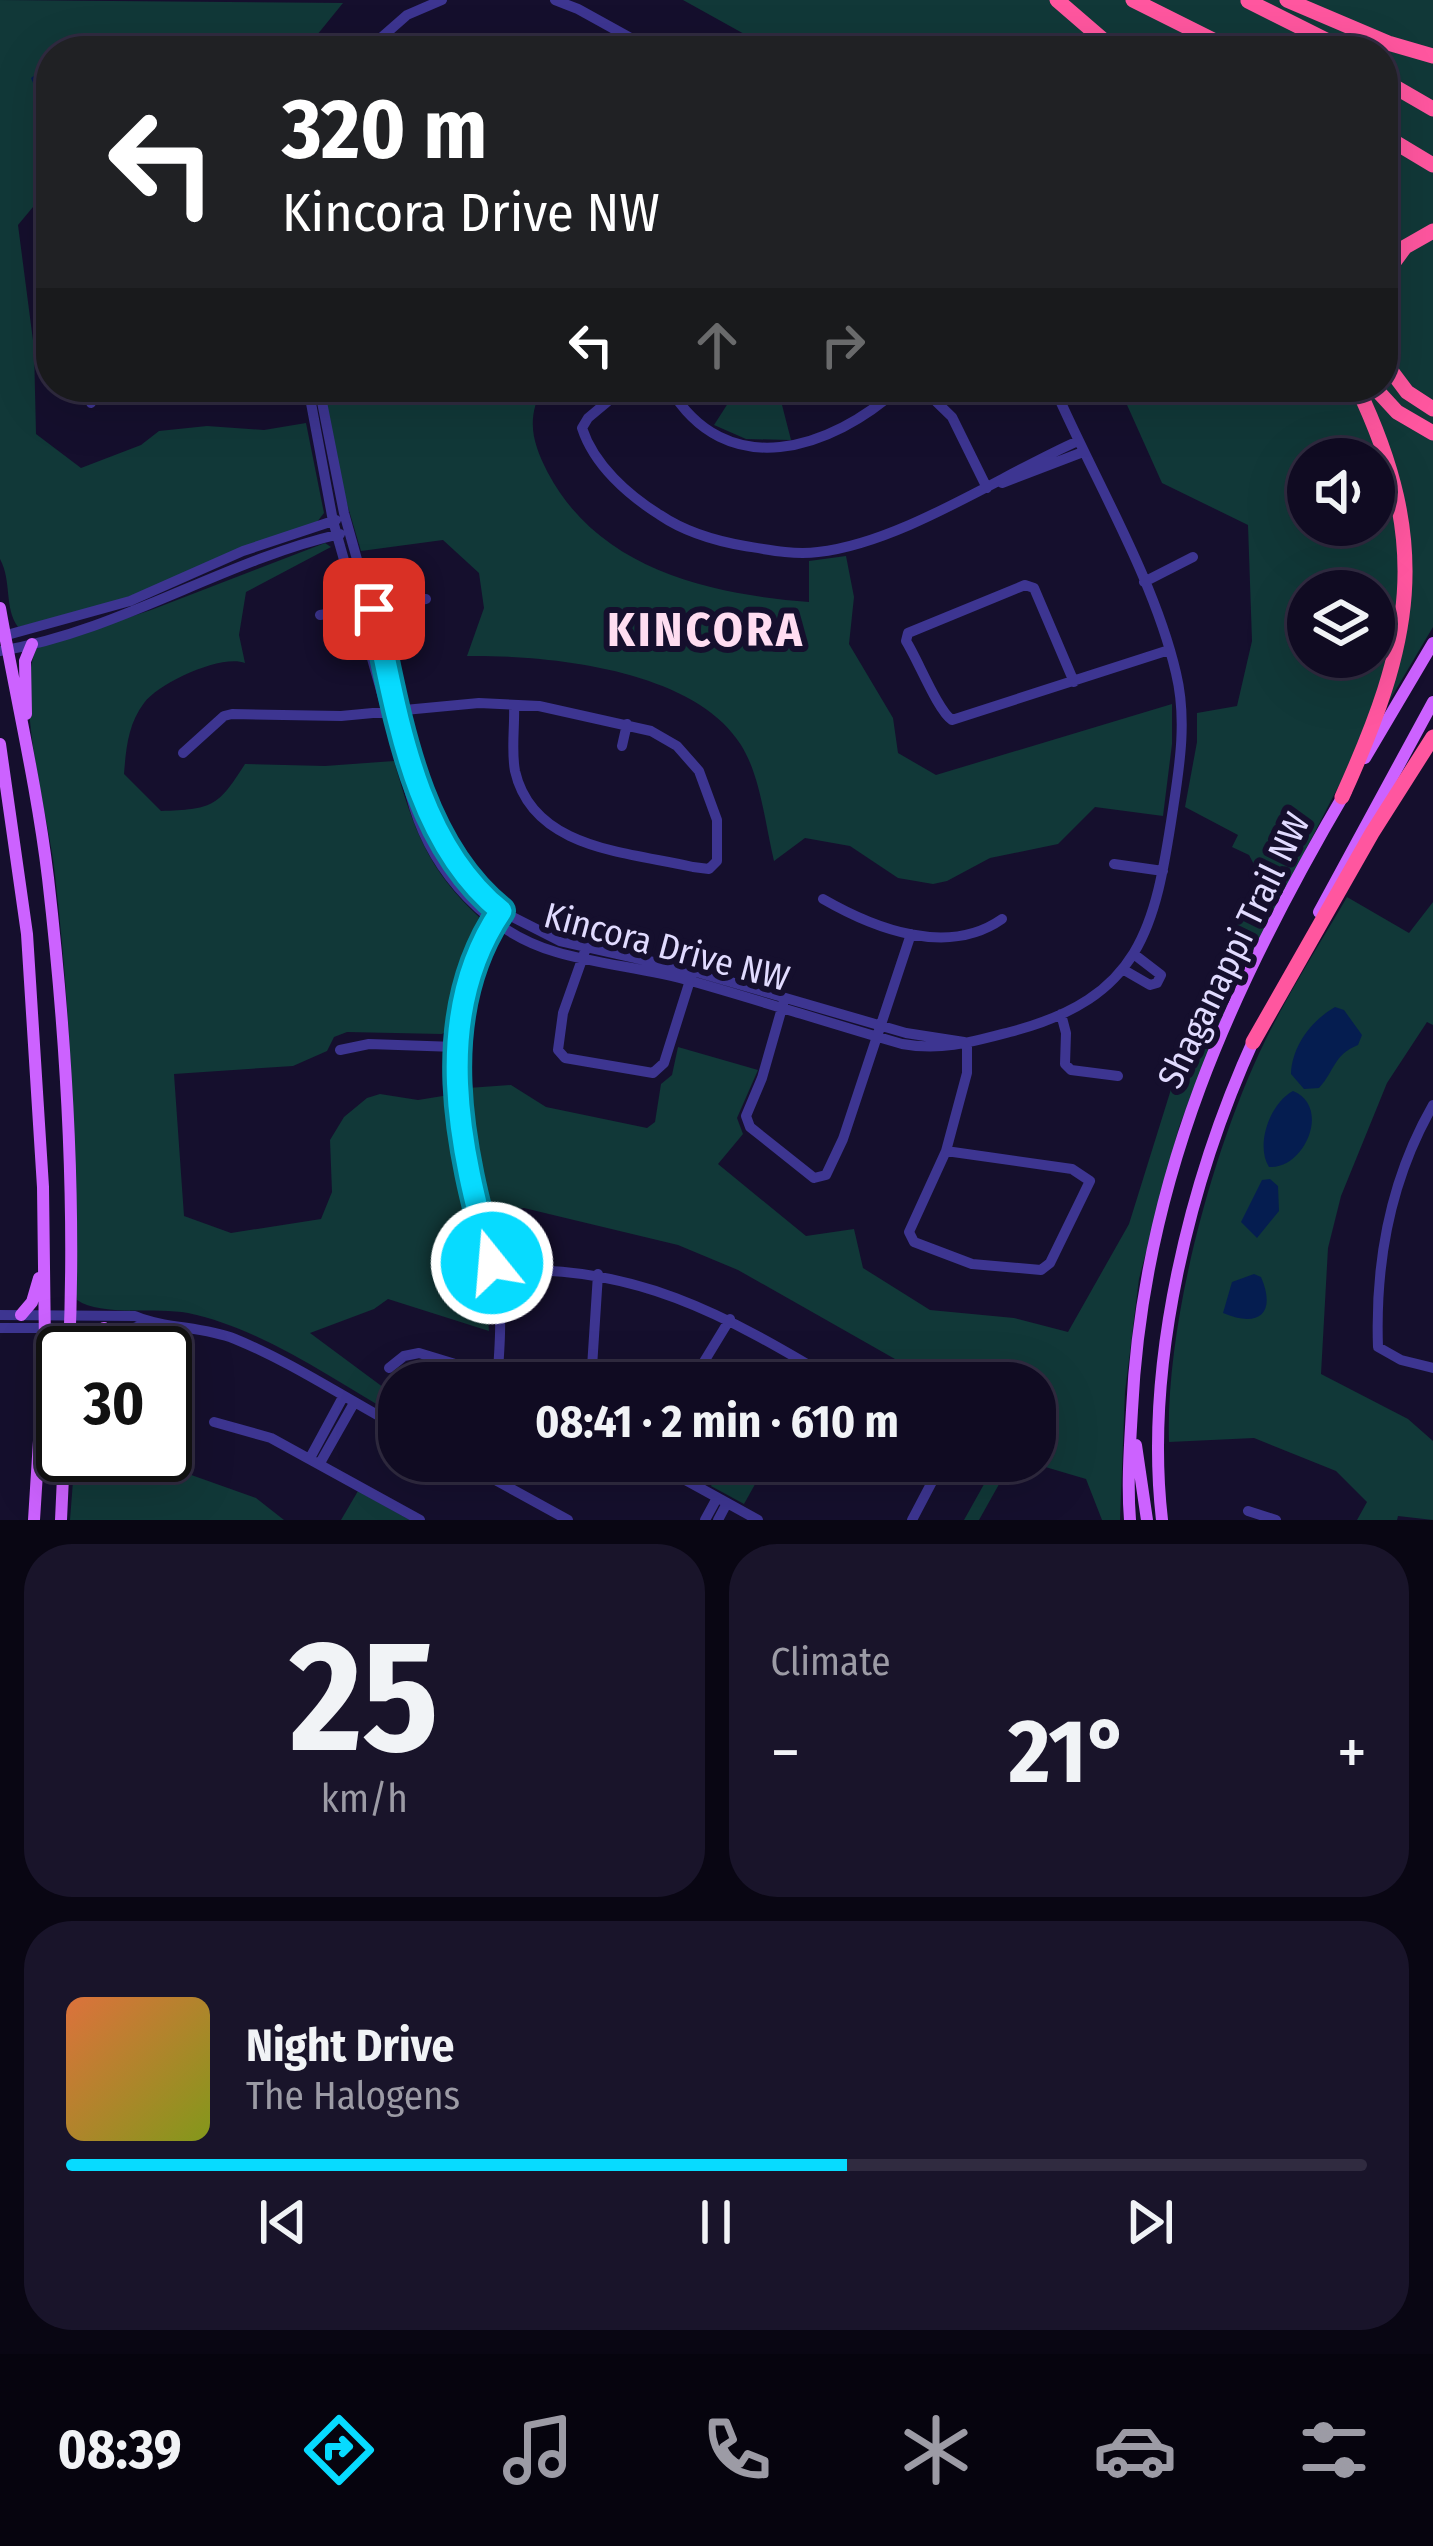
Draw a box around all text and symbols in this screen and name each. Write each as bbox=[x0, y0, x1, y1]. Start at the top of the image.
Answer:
text: 320 m bbox=[282, 79, 487, 180]
icon: left bbox=[84, 84, 240, 240]
text: Kincora Drive NW bbox=[282, 181, 660, 245]
icon: left bbox=[558, 312, 624, 378]
icon: ahead bbox=[684, 312, 750, 378]
icon: right bbox=[810, 312, 876, 378]
map controls bbox=[1287, 438, 1395, 678]
button: sound bbox=[1287, 438, 1395, 546]
pin bbox=[323, 558, 425, 660]
button: layers bbox=[1287, 570, 1395, 678]
icon: arrive bbox=[341, 576, 407, 642]
district label: KINCORA bbox=[607, 601, 805, 659]
street label: Shaganappi Trail NW bbox=[1148, 806, 1320, 1095]
street label: Kincora Drive NW bbox=[539, 893, 794, 1001]
position arrow bbox=[429, 1200, 555, 1326]
speed limit sign: 30 bbox=[36, 1326, 192, 1482]
text: 08:41 · 2 min · 610 m bbox=[535, 1395, 899, 1449]
text: 25 bbox=[290, 1604, 439, 1791]
text: Climate bbox=[771, 1639, 891, 1685]
text: 21° bbox=[1008, 1698, 1129, 1806]
text: − bbox=[771, 1713, 800, 1792]
text: + bbox=[1337, 1713, 1367, 1792]
text: km/h bbox=[321, 1776, 408, 1822]
text: Night Drive bbox=[246, 2019, 454, 2073]
text: The Halogens bbox=[246, 2073, 460, 2119]
icon: previous bbox=[250, 2189, 316, 2255]
icon: pause bbox=[683, 2189, 749, 2255]
icon: next bbox=[1117, 2189, 1183, 2255]
icon: directions bbox=[297, 2408, 381, 2492]
icon: music bbox=[496, 2408, 580, 2492]
icon: phone bbox=[695, 2408, 779, 2492]
icon: climate bbox=[894, 2408, 978, 2492]
icon: car bbox=[1093, 2408, 1177, 2492]
icon: filters bbox=[1292, 2408, 1376, 2492]
text: 08:39 bbox=[57, 2418, 182, 2482]

